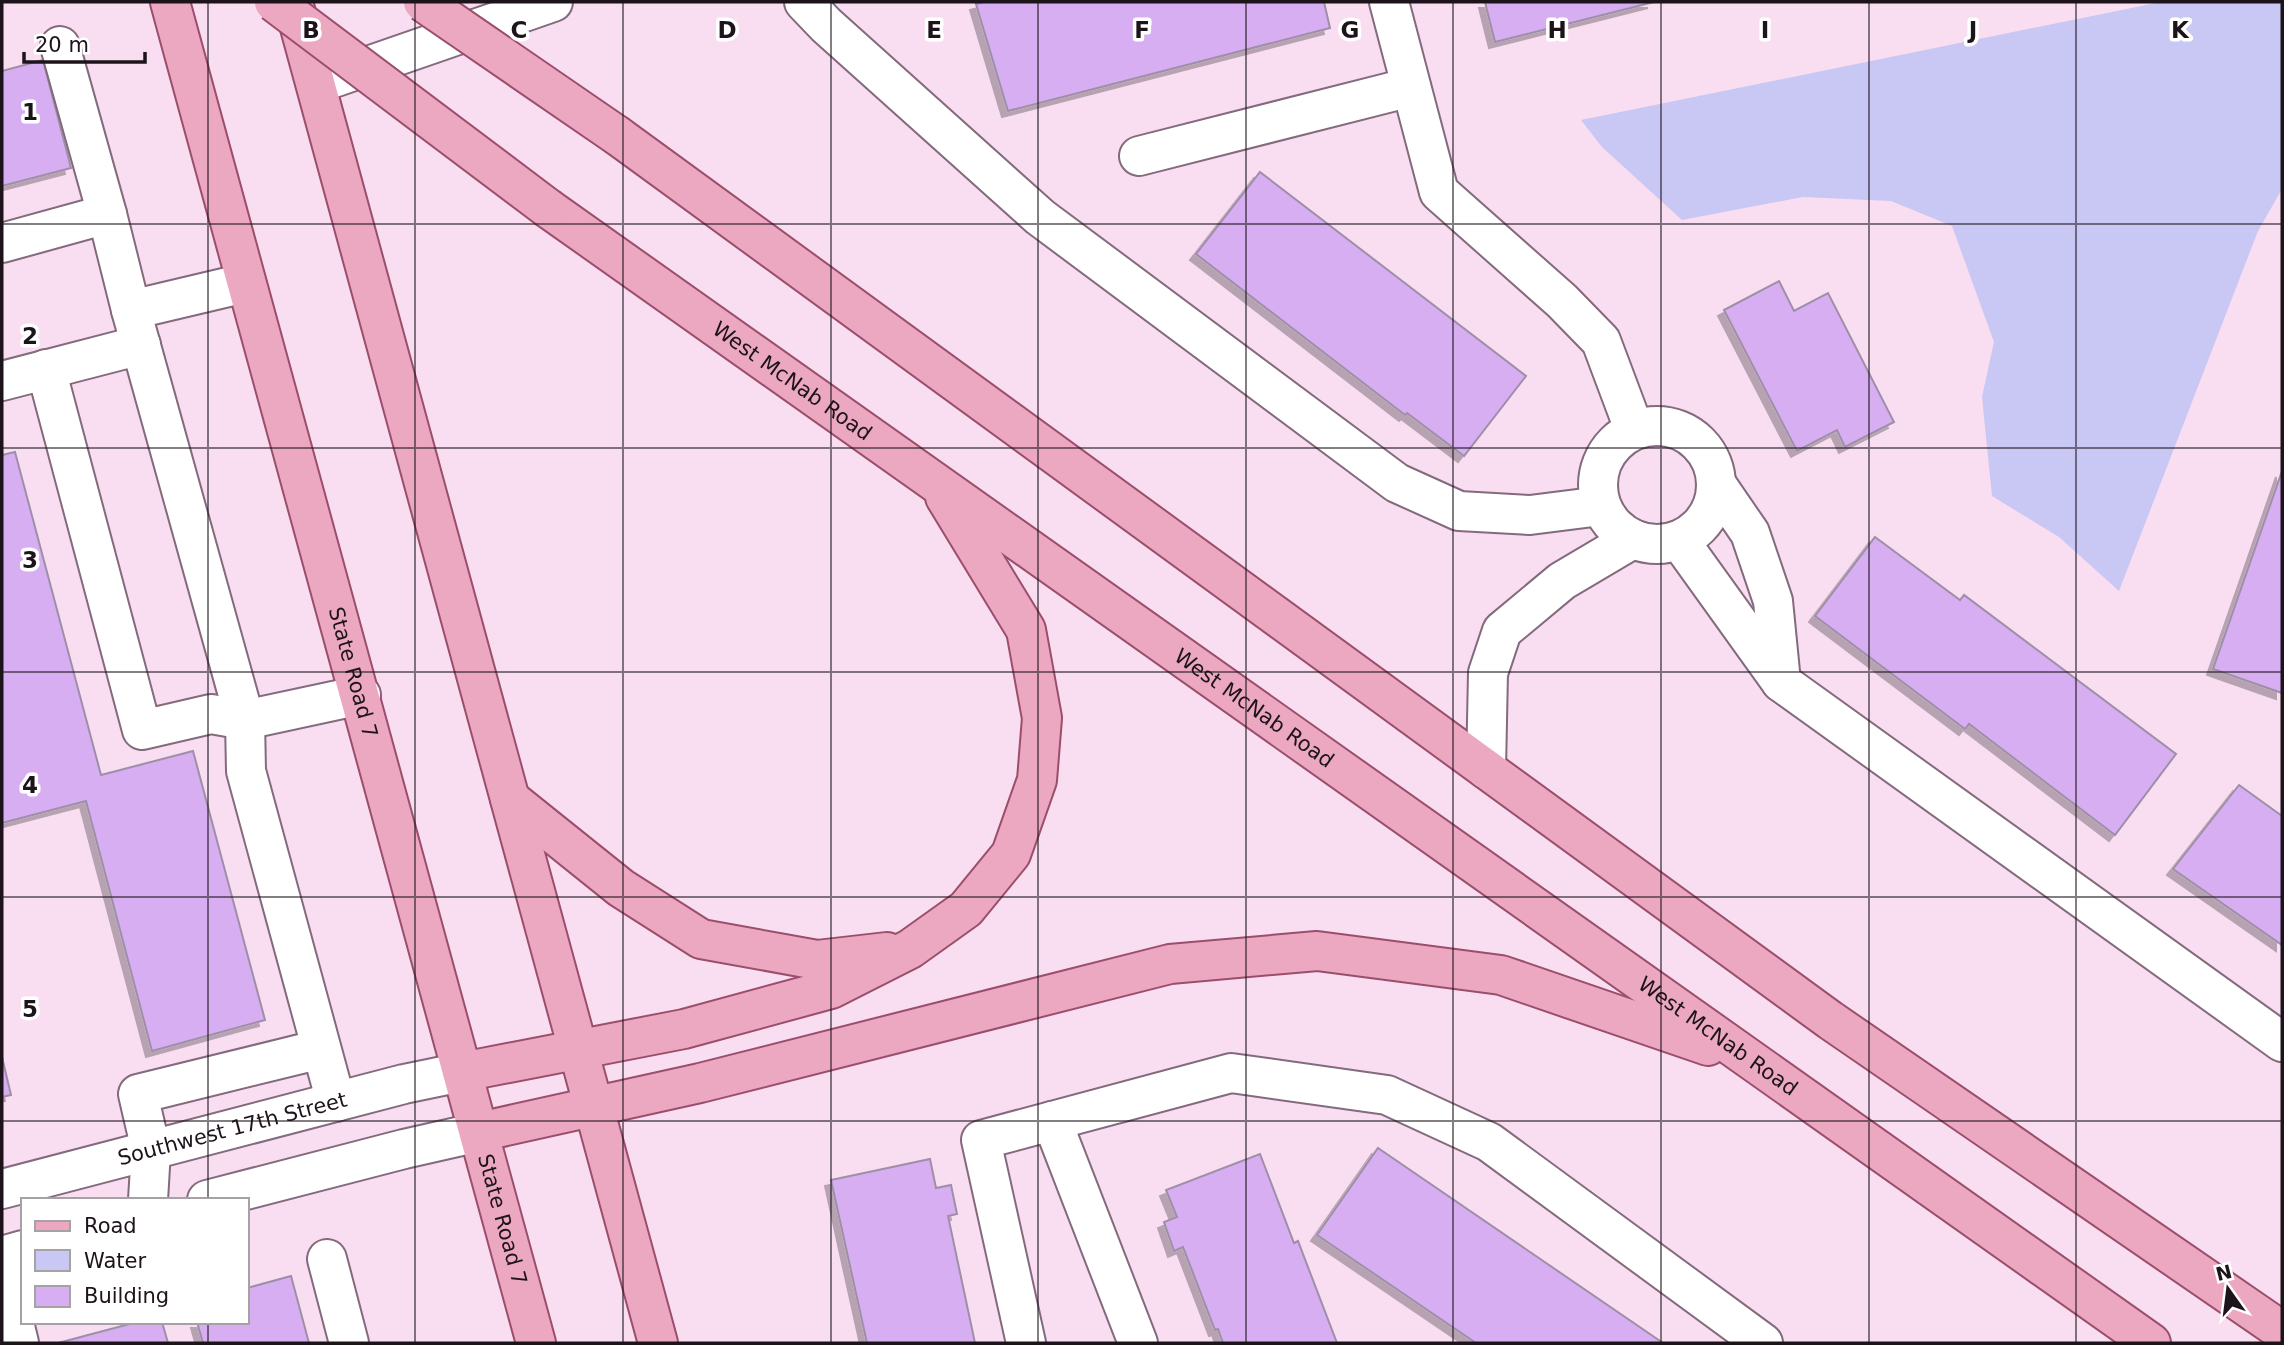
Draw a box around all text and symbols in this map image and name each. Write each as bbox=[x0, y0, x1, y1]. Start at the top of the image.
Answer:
text: B bbox=[302, 17, 320, 43]
text: C bbox=[511, 17, 527, 43]
text: D bbox=[717, 17, 737, 43]
text: E bbox=[926, 17, 942, 43]
text: F bbox=[1134, 17, 1150, 43]
text: G bbox=[1341, 17, 1359, 43]
text: H bbox=[1547, 17, 1567, 43]
text: I bbox=[1761, 17, 1769, 43]
text: J bbox=[1967, 17, 1977, 43]
text: K bbox=[2171, 17, 2190, 43]
scale bar bbox=[24, 21, 145, 65]
text: 20 m bbox=[35, 33, 89, 57]
text: 1 bbox=[22, 99, 38, 125]
street label: West McNab Road bbox=[708, 317, 876, 446]
text: 2 bbox=[22, 323, 38, 349]
text: 3 bbox=[22, 547, 38, 573]
street label: State Road 7 bbox=[324, 604, 382, 741]
street label: West McNab Road bbox=[1170, 644, 1338, 773]
text: 4 bbox=[22, 772, 38, 798]
street label: West McNab Road bbox=[1634, 972, 1802, 1101]
text: 5 bbox=[22, 996, 38, 1022]
street label: Southwest 17th Street bbox=[115, 1087, 349, 1170]
street label: State Road 7 bbox=[473, 1151, 532, 1288]
legend bbox=[21, 1198, 248, 1324]
text: Road bbox=[84, 1214, 137, 1238]
text: Water bbox=[84, 1249, 146, 1273]
north arrow bbox=[2193, 1254, 2263, 1324]
text: N bbox=[2214, 1260, 2234, 1285]
text: Building bbox=[84, 1284, 169, 1308]

